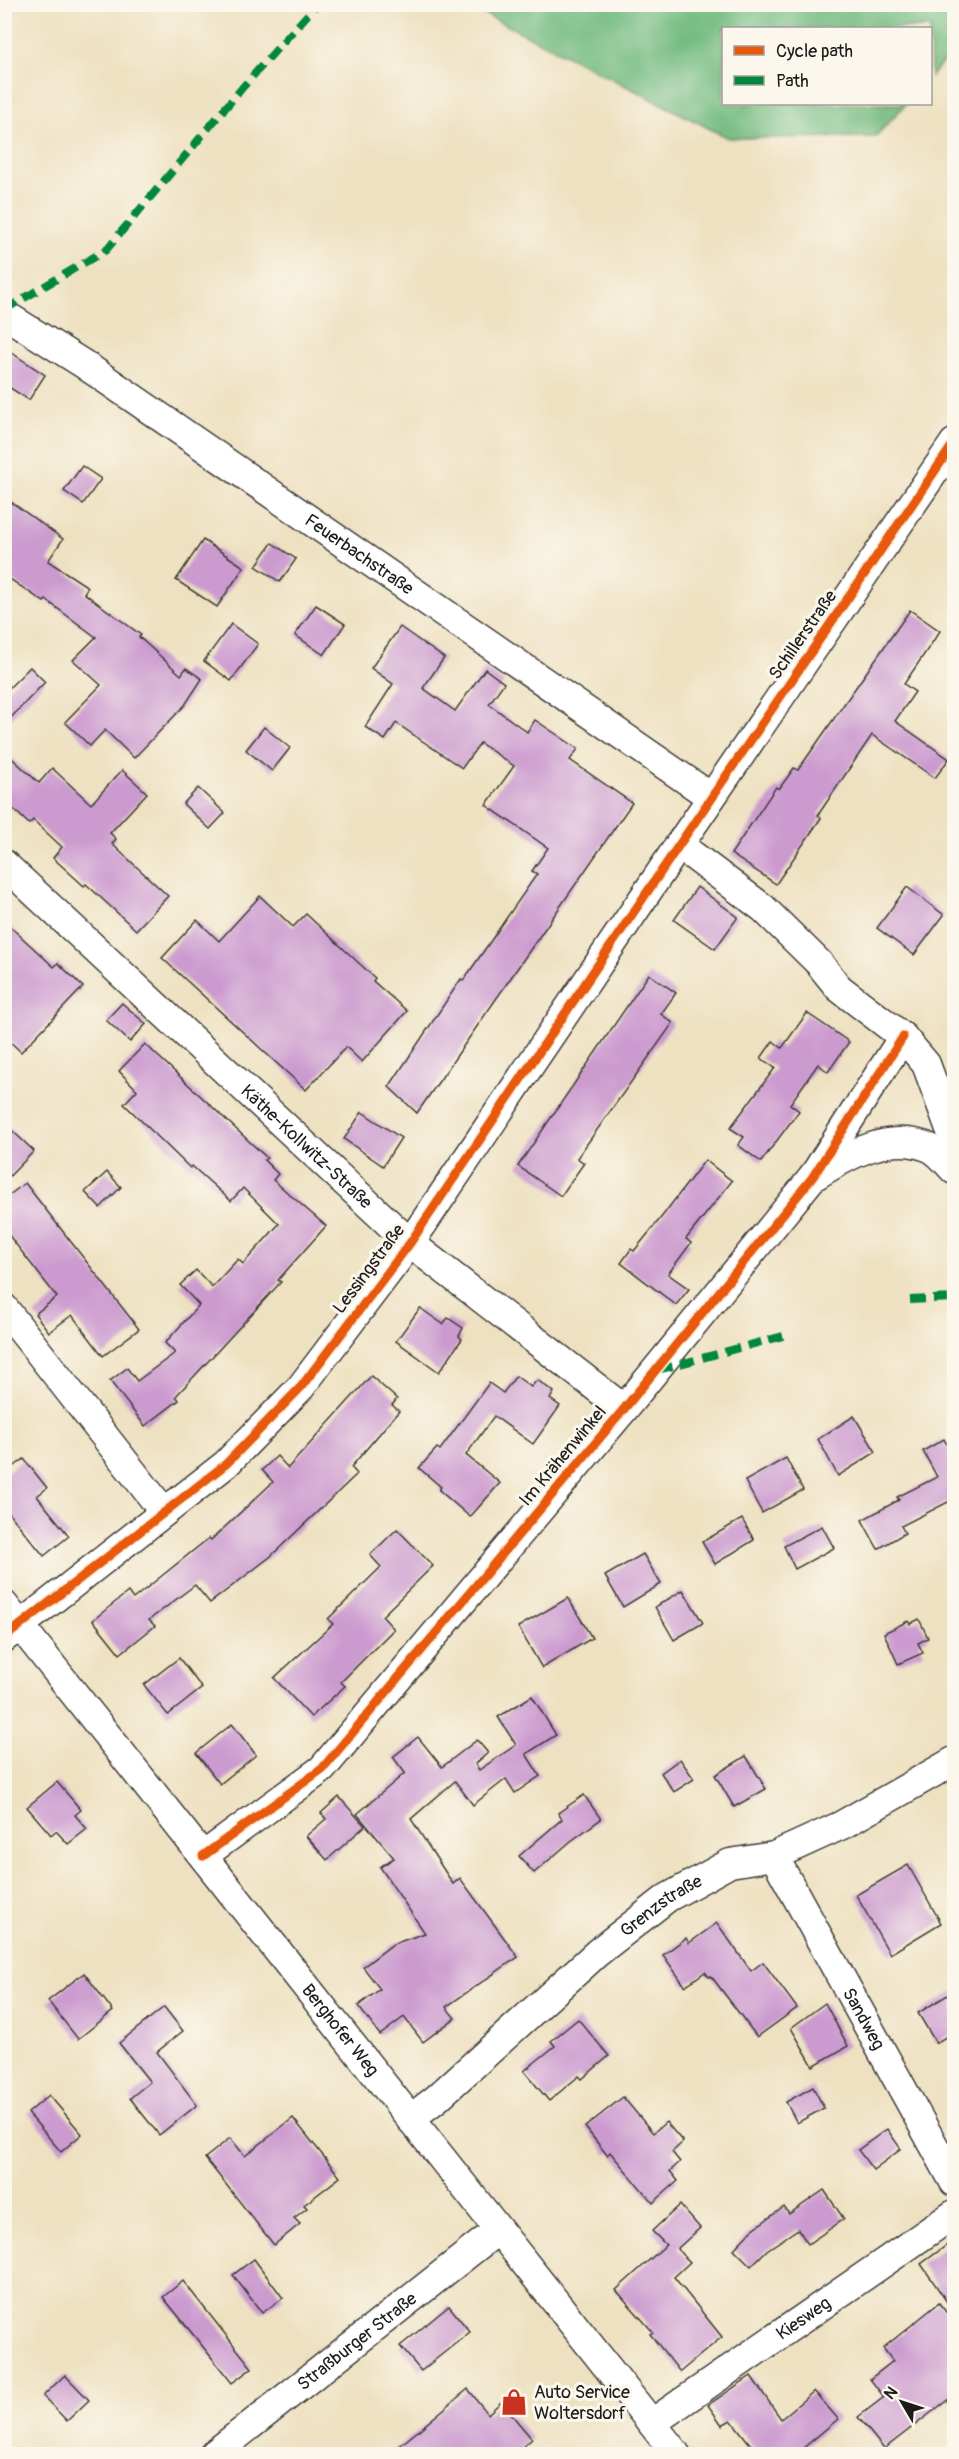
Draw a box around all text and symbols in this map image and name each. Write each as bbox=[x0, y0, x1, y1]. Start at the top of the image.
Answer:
legend bbox=[722, 27, 932, 105]
text: Cycle path bbox=[776, 40, 853, 63]
text: Path bbox=[776, 70, 809, 93]
street label: Feuerbachstraße bbox=[300, 509, 418, 600]
street label: Schillerstraße bbox=[764, 586, 842, 684]
street label: Käthe-Kollwitz-Straße bbox=[236, 1079, 377, 1214]
street label: Lessingstraße bbox=[328, 1220, 410, 1318]
street label: Im Krähenwinkel bbox=[514, 1401, 612, 1511]
street label: Grenzstraße bbox=[615, 1869, 706, 1942]
street label: Berghofer Weg bbox=[297, 1979, 384, 2081]
street label: Sandweg bbox=[838, 1984, 890, 2054]
street label: Straßburger Straße bbox=[292, 2287, 422, 2396]
street label: Kiesweg bbox=[772, 2291, 835, 2345]
north arrow bbox=[872, 2372, 932, 2432]
place label: Auto Service Woltersdorf bbox=[534, 2381, 630, 2425]
text: N bbox=[880, 2383, 902, 2404]
shop icon: Auto Service Woltersdorf bbox=[499, 2387, 529, 2417]

